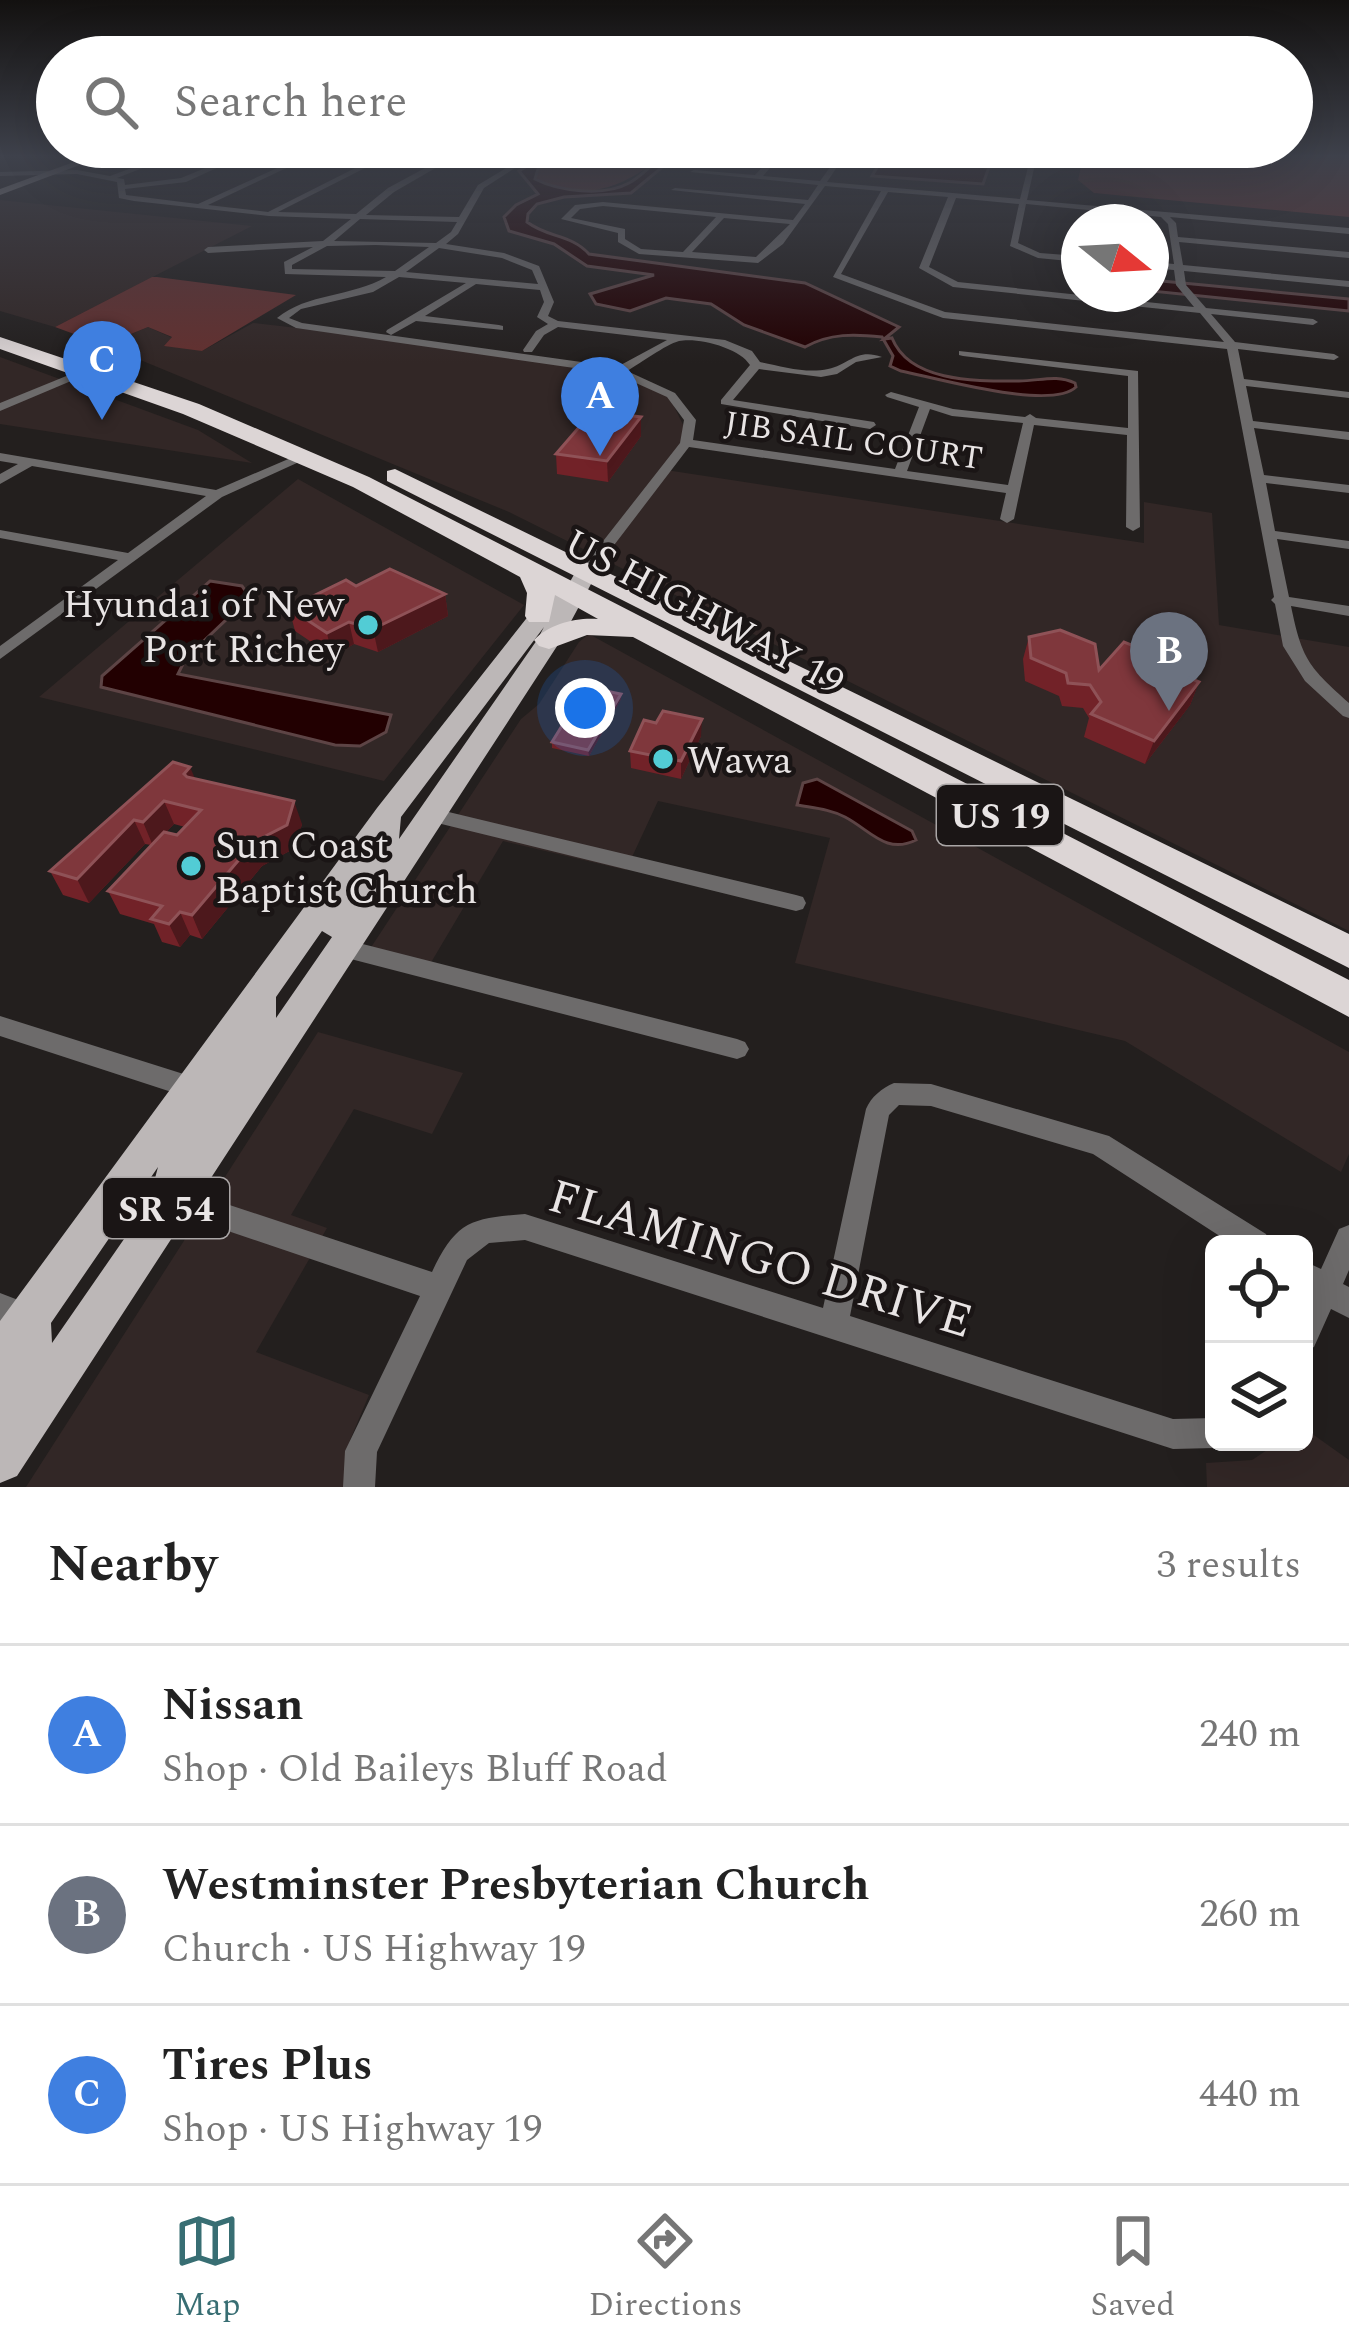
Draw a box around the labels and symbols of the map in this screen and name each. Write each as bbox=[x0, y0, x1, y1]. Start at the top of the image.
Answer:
north arrow bbox=[1061, 204, 1169, 312]
pin: C bbox=[63, 321, 141, 420]
pin: A bbox=[561, 357, 639, 456]
street label: JIB SAIL COURT bbox=[722, 398, 986, 484]
street label: US HIGHWAY 19 bbox=[553, 514, 855, 712]
place label: Hyundai of New Port Richey bbox=[63, 576, 346, 680]
marker: Hyundai of New Port Richey bbox=[355, 612, 381, 638]
pin: B bbox=[1130, 612, 1208, 711]
your location bbox=[555, 678, 615, 738]
place label: Wawa bbox=[687, 732, 792, 791]
marker: Wawa bbox=[650, 746, 676, 772]
road number: US 19 bbox=[937, 785, 1063, 845]
place label: Sun Coast Baptist Church bbox=[215, 817, 478, 921]
marker: Sun Coast Baptist Church bbox=[178, 853, 204, 879]
street label: FLAMINGO DRIVE bbox=[539, 1160, 981, 1359]
road number: SR 54 bbox=[103, 1178, 229, 1238]

